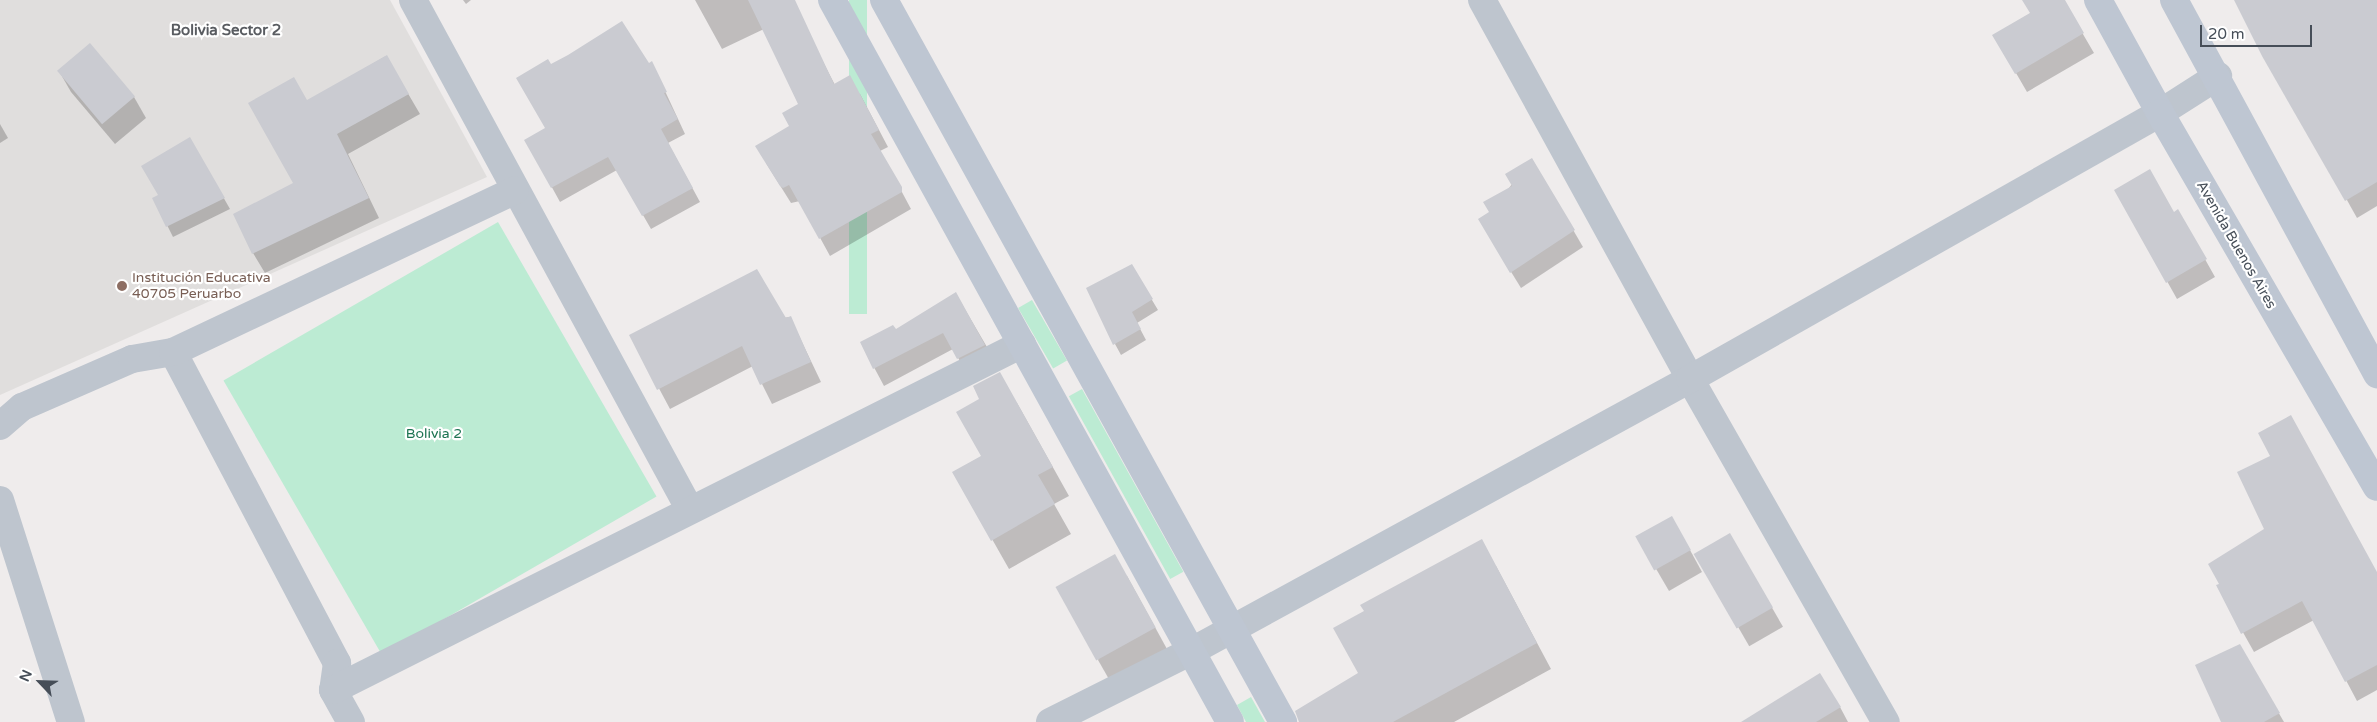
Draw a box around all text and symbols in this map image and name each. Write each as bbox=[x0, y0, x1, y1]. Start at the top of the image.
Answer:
scale bar bbox=[2202, 15, 2314, 47]
district label: Bolivia Sector 2 bbox=[171, 22, 281, 40]
text: 20 m bbox=[2208, 25, 2245, 43]
street label: Avenida Buenos Aires bbox=[2193, 178, 2279, 312]
place label: Institución Educativa 40705 Peruarbo bbox=[132, 270, 271, 302]
marker: Institución Educativa 40705 Peruarbo bbox=[116, 280, 128, 292]
park label: Bolivia 2 bbox=[406, 426, 462, 442]
north arrow bbox=[15, 657, 65, 707]
text: N bbox=[16, 667, 36, 684]

